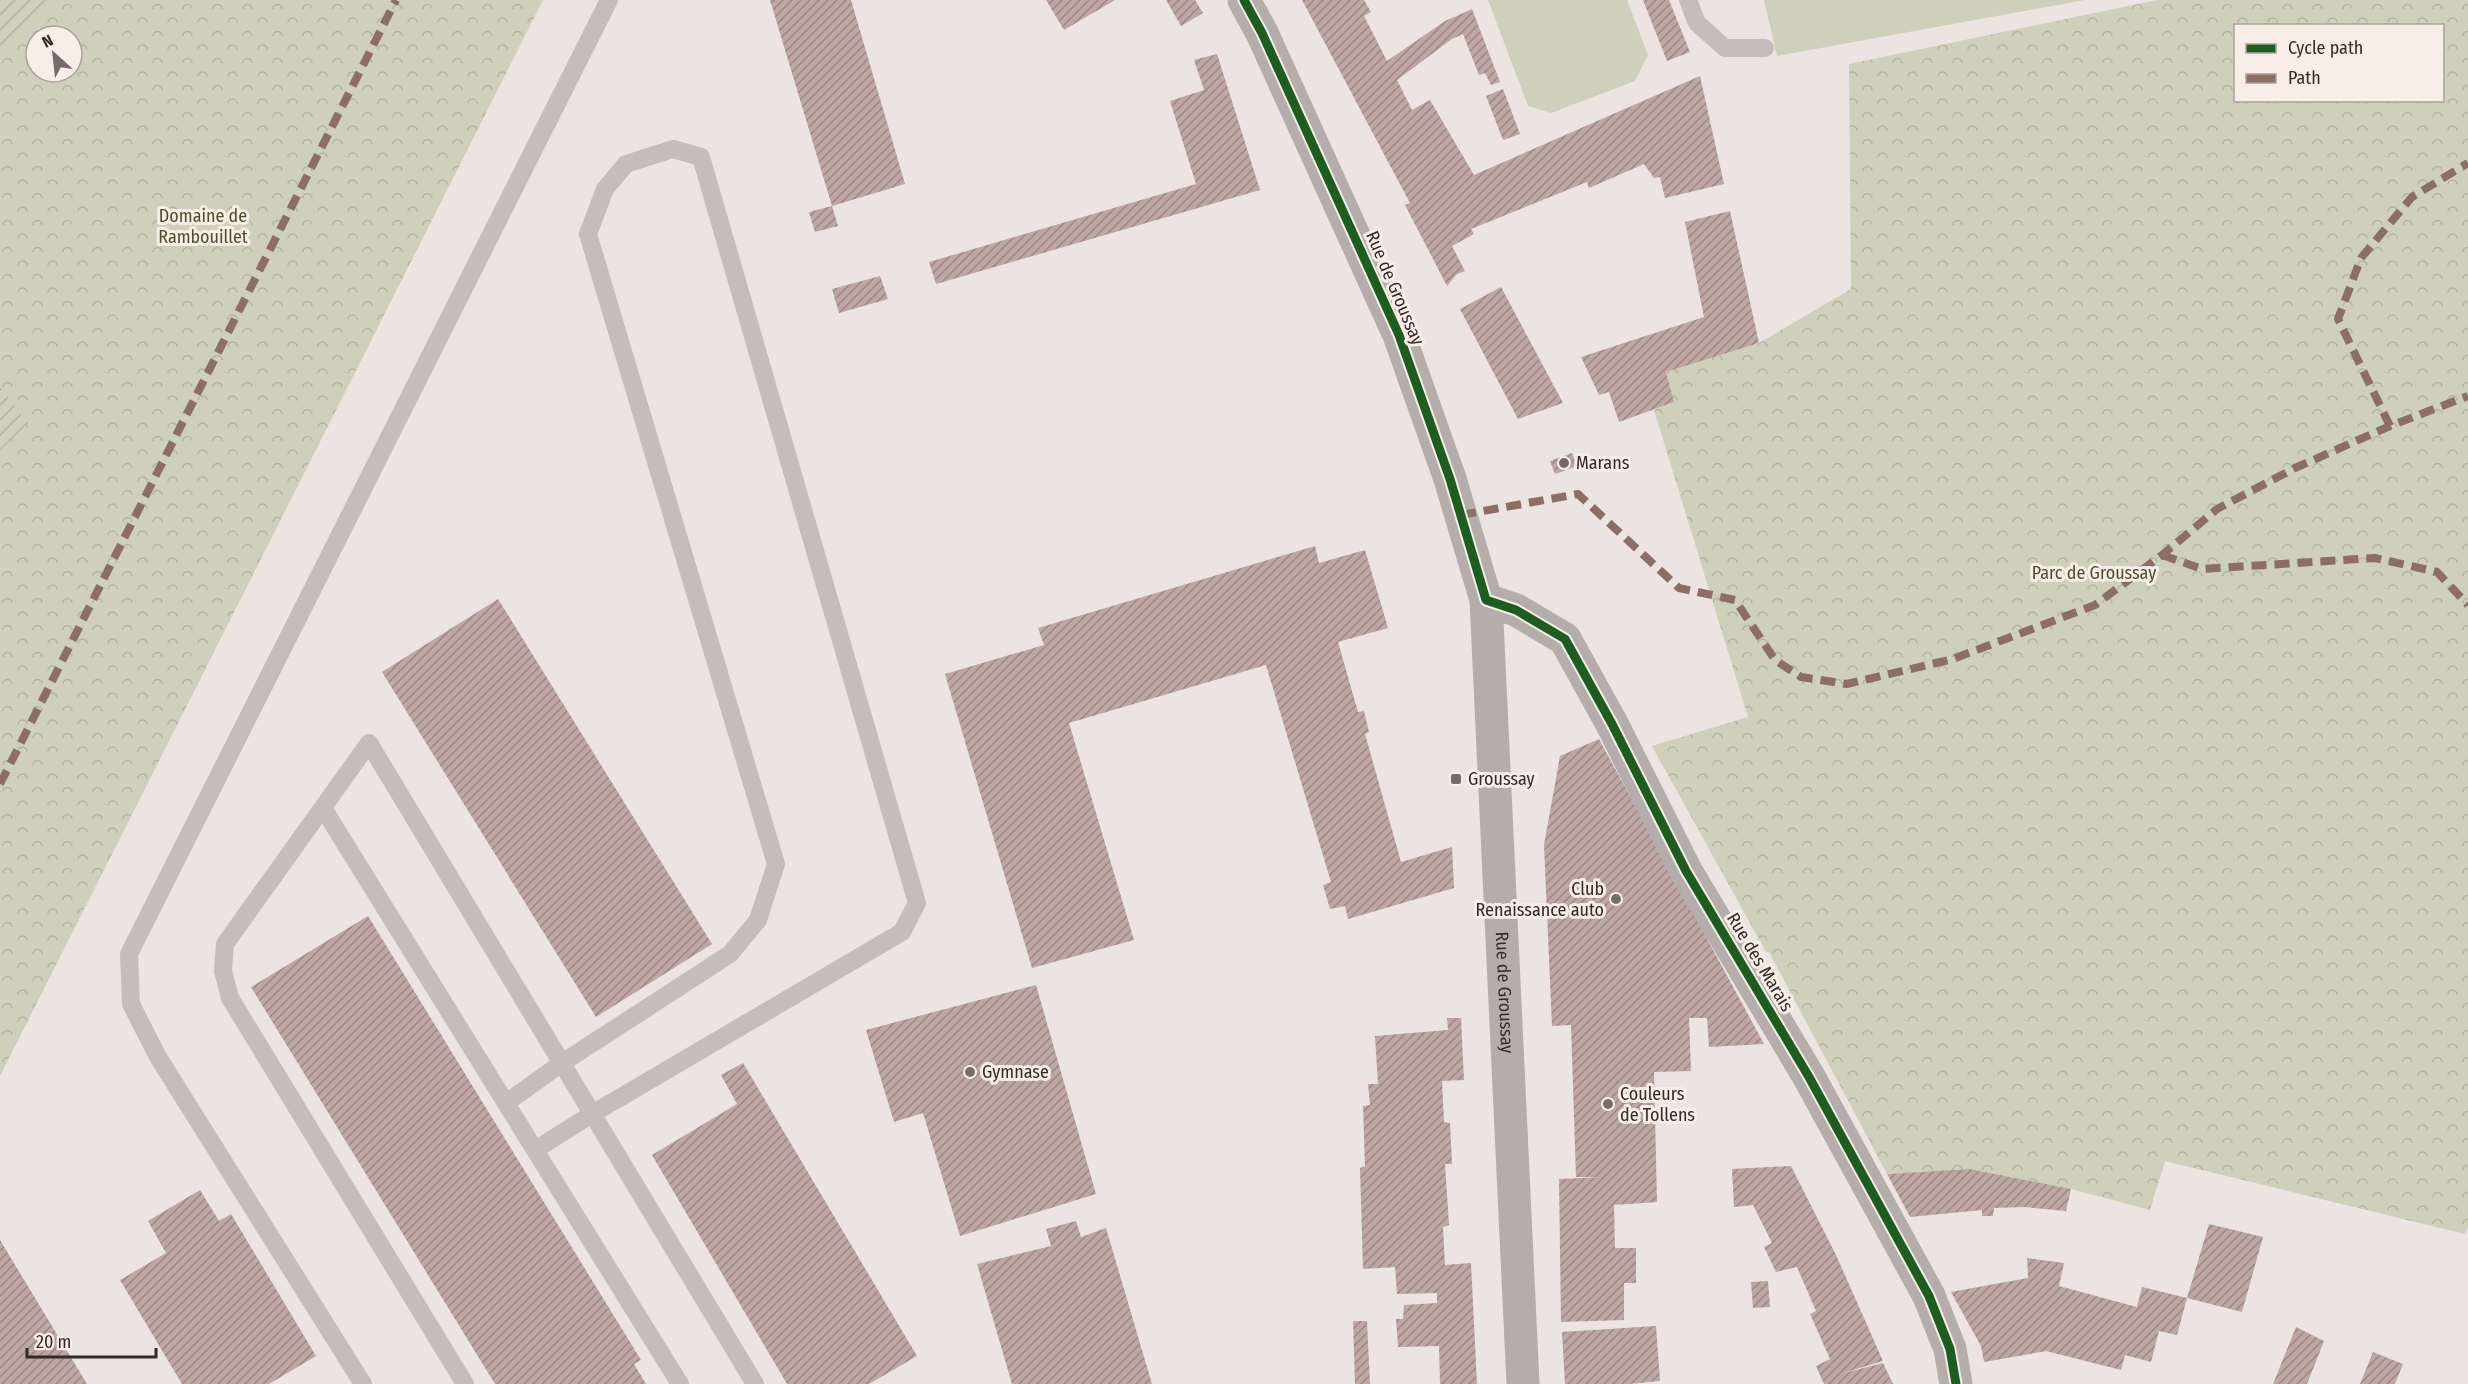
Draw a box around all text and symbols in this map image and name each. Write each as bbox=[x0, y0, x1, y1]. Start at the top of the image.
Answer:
north arrow bbox=[24, 24, 84, 84]
legend bbox=[2234, 24, 2444, 102]
text: N bbox=[39, 30, 56, 52]
text: Cycle path bbox=[2288, 37, 2363, 59]
text: Path bbox=[2288, 67, 2321, 89]
park label: Domaine de Rambouillet bbox=[158, 205, 248, 248]
street label: Rue de Groussay bbox=[1361, 228, 1429, 348]
place label: Marans bbox=[1576, 452, 1630, 474]
marker: Marans bbox=[1557, 456, 1571, 470]
park label: Parc de Groussay bbox=[2032, 562, 2156, 584]
place label: Groussay bbox=[1468, 768, 1535, 790]
marker: Groussay bbox=[1449, 772, 1463, 786]
place label: Club Renaissance auto bbox=[1476, 878, 1604, 921]
marker: Club Renaissance auto bbox=[1609, 892, 1623, 906]
street label: Rue des Marais bbox=[1722, 909, 1798, 1016]
street label: Rue de Groussay bbox=[1491, 931, 1518, 1054]
place label: Gymnase bbox=[982, 1061, 1049, 1083]
marker: Gymnase bbox=[963, 1065, 977, 1079]
place label: Couleurs de Tollens bbox=[1620, 1083, 1695, 1126]
marker: Couleurs de Tollens bbox=[1601, 1097, 1615, 1111]
scale bar bbox=[27, 1321, 156, 1359]
text: 20 m bbox=[36, 1331, 71, 1353]

